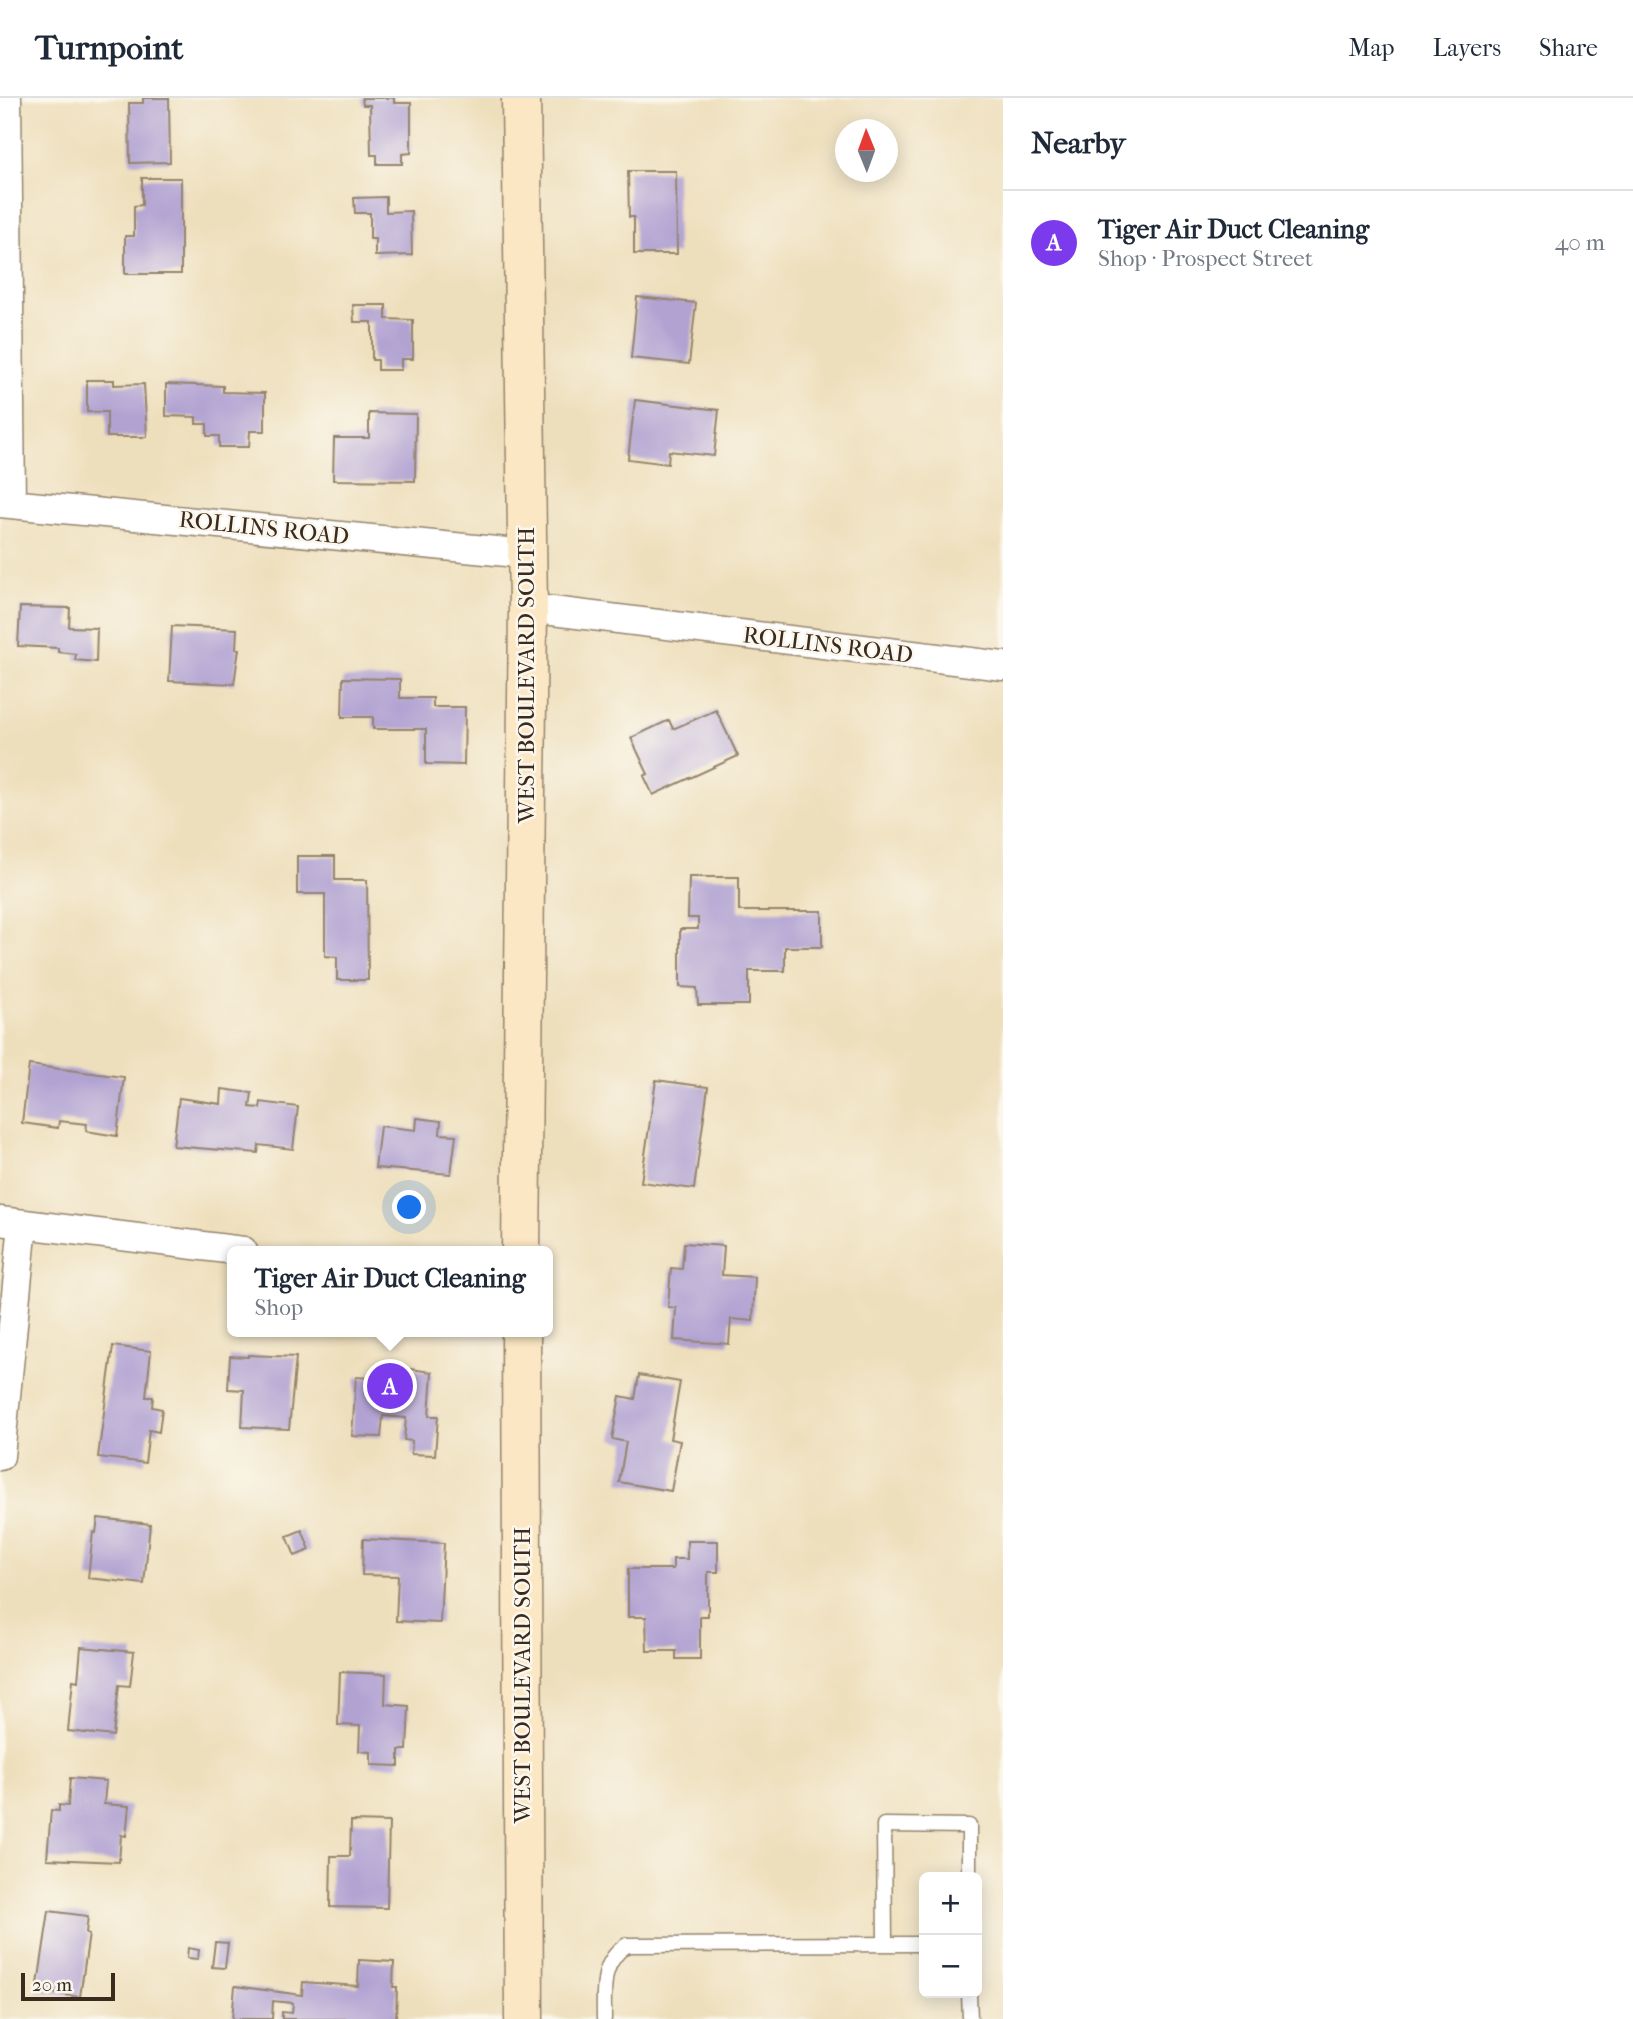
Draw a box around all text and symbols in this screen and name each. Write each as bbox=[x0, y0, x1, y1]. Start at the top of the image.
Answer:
text: Turnpoint bbox=[35, 29, 183, 68]
text: Map bbox=[1349, 34, 1395, 62]
text: Layers bbox=[1433, 34, 1501, 62]
text: Share bbox=[1539, 34, 1598, 62]
north arrow bbox=[835, 119, 898, 182]
text: Nearby bbox=[1031, 126, 1126, 161]
text: Tiger Air Duct Cleaning bbox=[1098, 214, 1369, 245]
text: A bbox=[1047, 229, 1061, 256]
text: 40 m bbox=[1555, 229, 1605, 256]
text: Shop · Prospect Street bbox=[1098, 245, 1313, 272]
street label: ROLLINS ROAD bbox=[178, 506, 350, 550]
street label: WEST BOULEVARD SOUTH bbox=[513, 527, 540, 824]
street label: ROLLINS ROAD bbox=[741, 621, 915, 669]
your location bbox=[392, 1190, 426, 1224]
popup bbox=[227, 1246, 553, 1337]
text: Tiger Air Duct Cleaning bbox=[254, 1263, 526, 1294]
text: Shop bbox=[254, 1294, 303, 1321]
pin: A bbox=[367, 1360, 413, 1412]
street label: WEST BOULEVARD SOUTH bbox=[509, 1527, 536, 1824]
map controls bbox=[919, 1872, 982, 1998]
button: + bbox=[919, 1872, 982, 1935]
button: − bbox=[919, 1935, 982, 1998]
scale bar bbox=[21, 1970, 116, 2002]
text: 20 m bbox=[32, 1974, 72, 1996]

